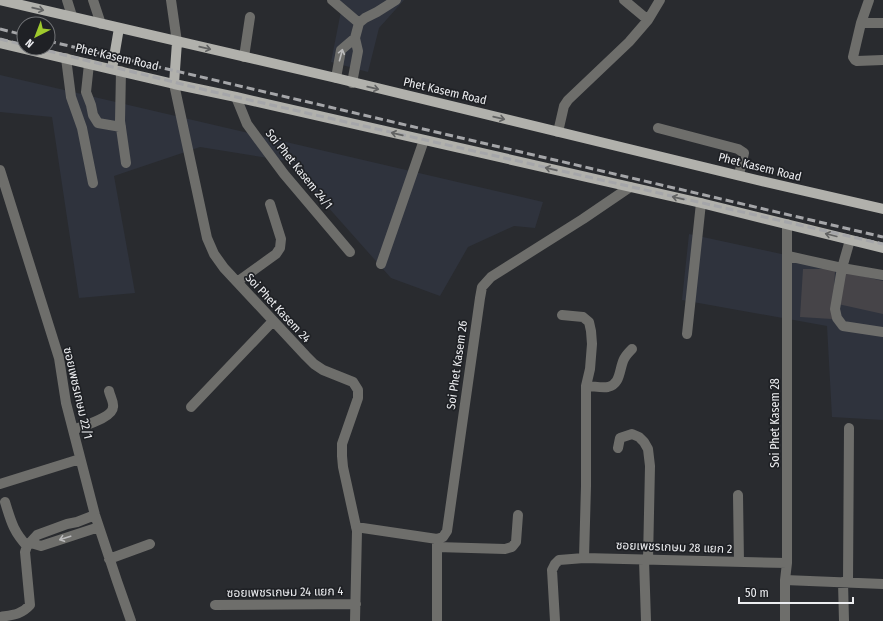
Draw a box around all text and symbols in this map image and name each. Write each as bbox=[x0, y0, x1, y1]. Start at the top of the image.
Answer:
one-way arrow bbox=[31, 5, 44, 13]
north arrow bbox=[16, 16, 56, 56]
text: N bbox=[23, 36, 36, 50]
street label: Phet Kasem Road bbox=[74, 41, 160, 73]
one-way arrow bbox=[199, 45, 212, 52]
one-way arrow bbox=[337, 49, 345, 62]
street label: Phet Kasem Road bbox=[402, 75, 488, 107]
one-way arrow bbox=[366, 84, 379, 92]
one-way arrow bbox=[492, 114, 505, 122]
street label: Soi Phet Kasem 24/1 bbox=[263, 126, 335, 212]
one-way arrow bbox=[391, 129, 404, 137]
street label: Phet Kasem Road bbox=[717, 150, 803, 184]
one-way arrow bbox=[545, 165, 558, 172]
one-way arrow bbox=[672, 194, 685, 201]
one-way arrow bbox=[825, 231, 838, 239]
street label: Soi Phet Kasem 24 bbox=[242, 271, 314, 346]
street label: Soi Phet Kasem 26 bbox=[444, 320, 470, 410]
street label: ซอยเพชรเกษม 22/1 bbox=[61, 346, 95, 440]
street label: Soi Phet Kasem 28 bbox=[768, 378, 782, 468]
one-way arrow bbox=[58, 535, 71, 542]
street label: ซอยเพชรเกษม 28 แยก 2 bbox=[616, 538, 732, 556]
scale bar bbox=[739, 579, 853, 605]
street label: ซอยเพชรเกษม 24 แยก 4 bbox=[227, 584, 344, 600]
text: 50 m bbox=[745, 586, 769, 600]

